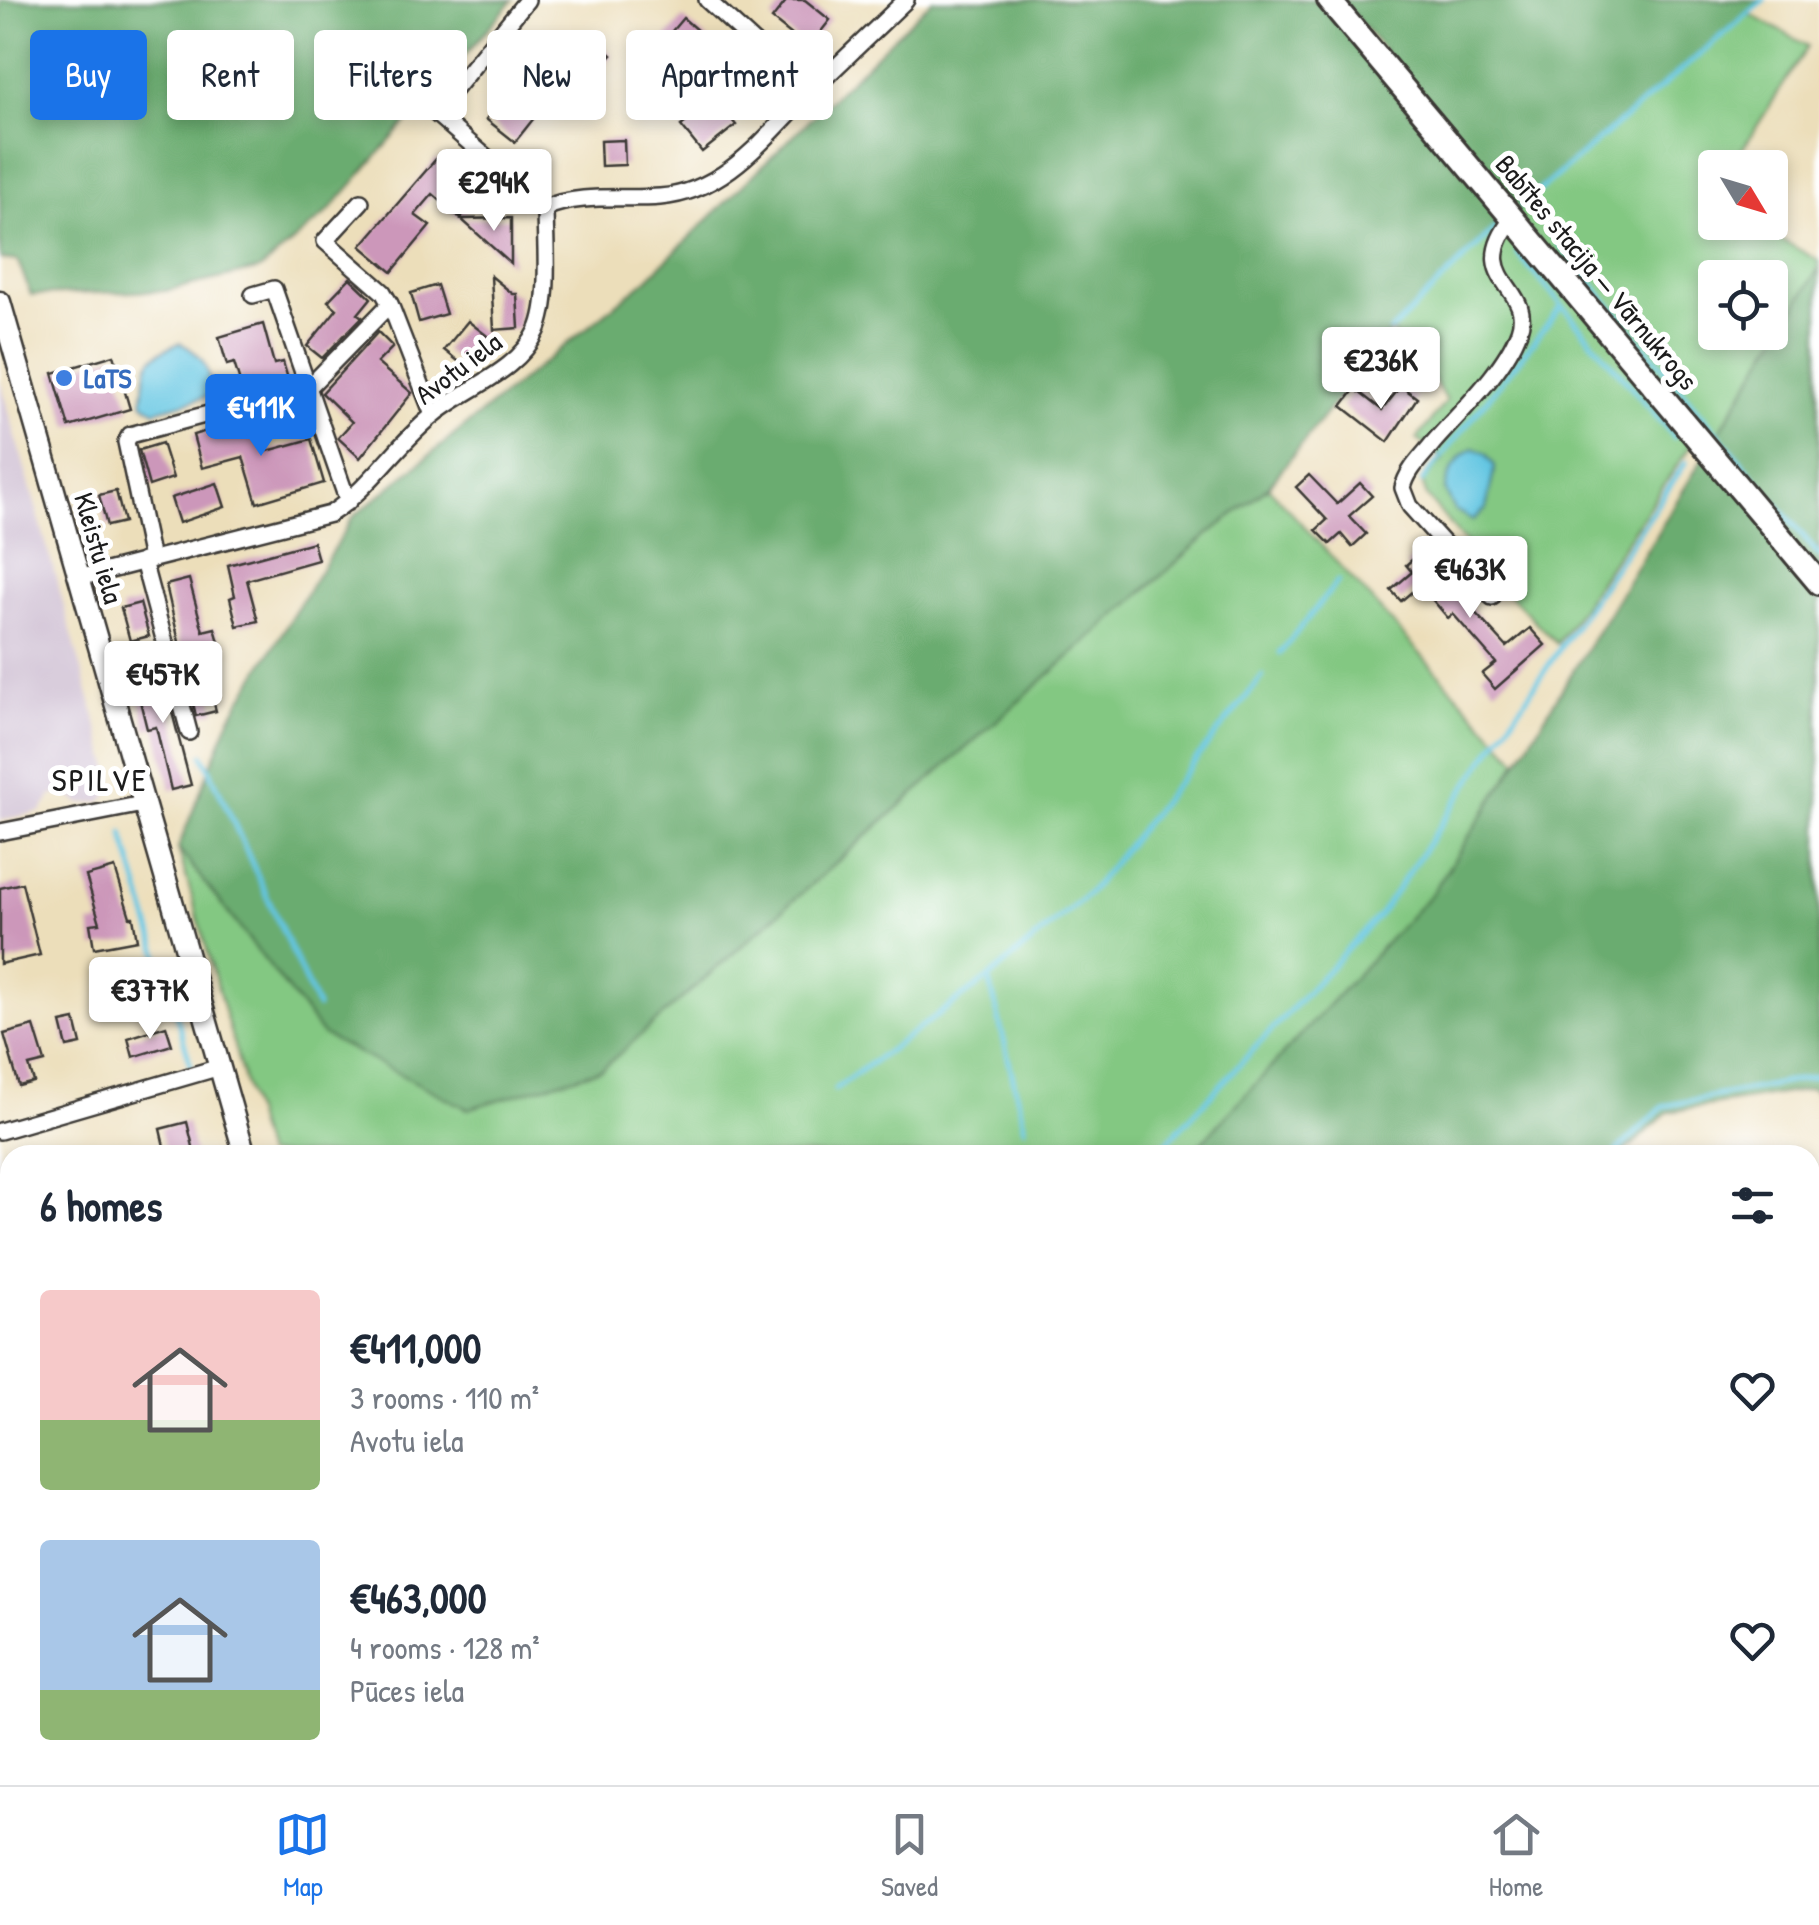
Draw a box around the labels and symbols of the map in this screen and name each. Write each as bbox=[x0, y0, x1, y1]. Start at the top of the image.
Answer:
street label: Babītes stacija — Vārnukrogs bbox=[1487, 146, 1707, 398]
pin: €294K bbox=[424, 149, 564, 234]
north arrow bbox=[1698, 150, 1788, 240]
street label: Avotu iela bbox=[407, 323, 509, 413]
pin: €236K bbox=[1311, 327, 1451, 412]
place label: LaTS bbox=[84, 359, 131, 397]
marker: LaTS bbox=[53, 367, 75, 389]
pin: €411K bbox=[191, 374, 331, 459]
street label: Kleistu iela bbox=[65, 488, 133, 608]
pin: €463K bbox=[1400, 536, 1540, 621]
pin: €457K bbox=[93, 641, 233, 726]
district label: SPILVE bbox=[52, 758, 148, 801]
pin: €377K bbox=[80, 957, 220, 1042]

